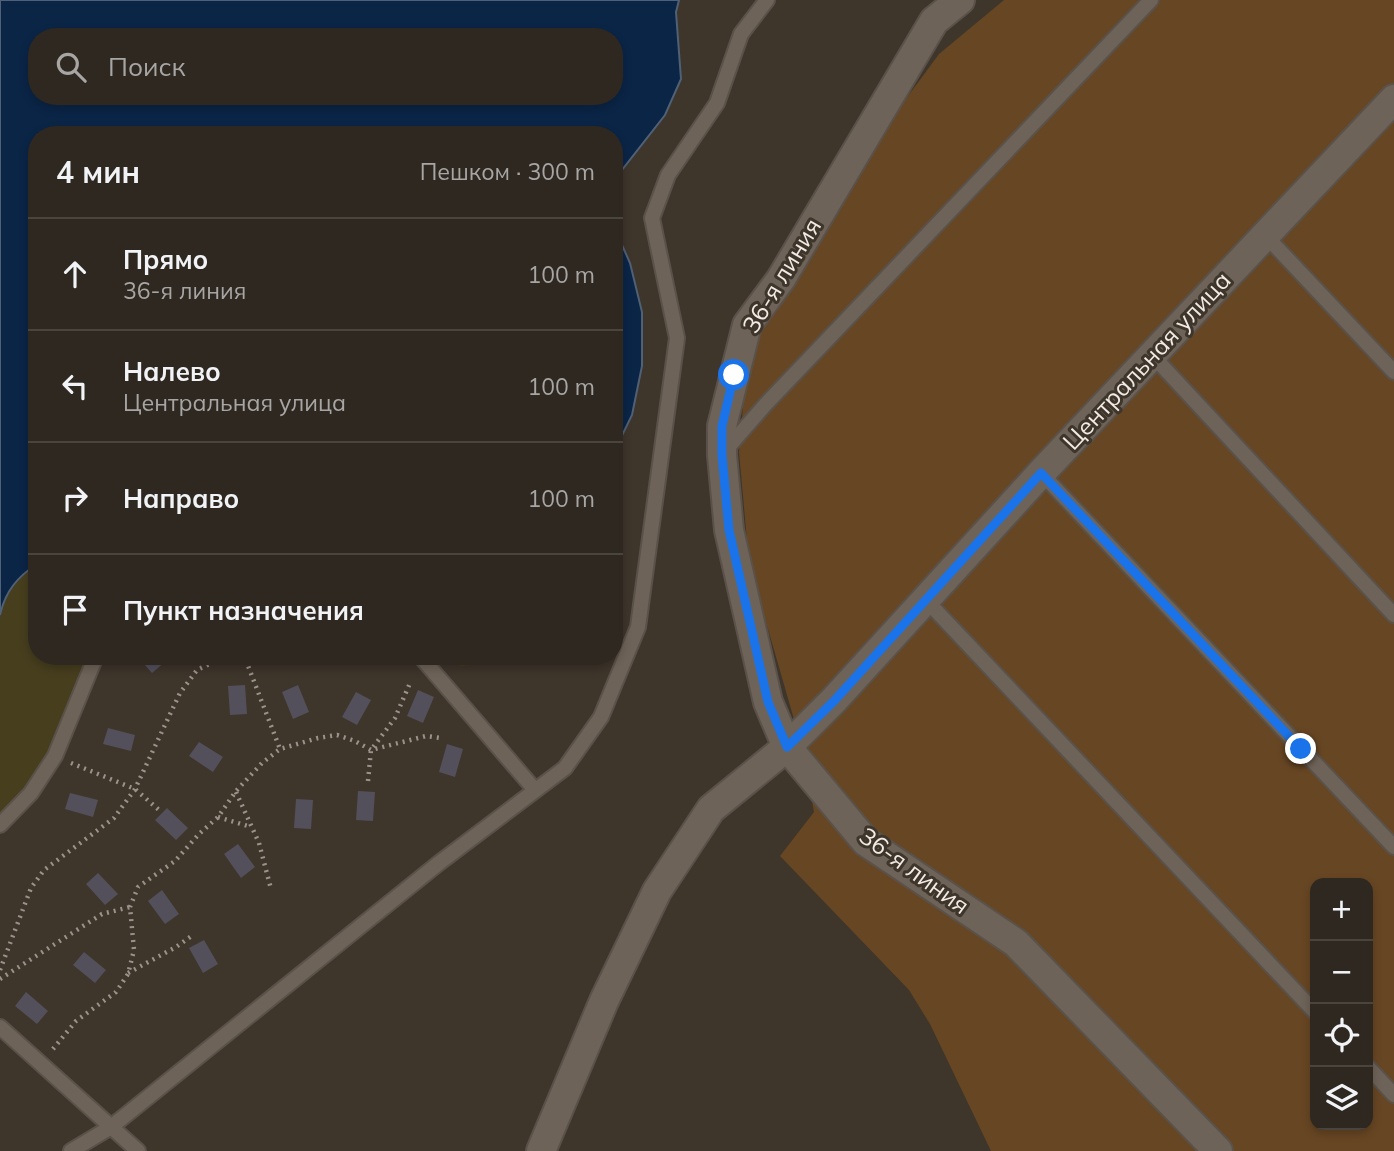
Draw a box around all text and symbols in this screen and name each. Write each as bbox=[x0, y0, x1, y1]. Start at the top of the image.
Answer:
search box bbox=[28, 28, 623, 105]
icon: search bbox=[52, 48, 90, 86]
text: Поиск bbox=[108, 50, 186, 83]
text: 4 мин bbox=[56, 153, 140, 191]
text: Пешком · 300 m bbox=[420, 157, 595, 186]
street label: 36-я линия bbox=[735, 213, 827, 338]
text: Прямо bbox=[123, 243, 208, 276]
icon: ahead bbox=[56, 255, 94, 293]
text: 100 m bbox=[527, 260, 595, 289]
street label: Центральная улица bbox=[1056, 265, 1237, 456]
text: 36-я линия bbox=[123, 276, 246, 305]
text: Налево bbox=[123, 355, 221, 388]
route start bbox=[718, 359, 749, 390]
icon: left bbox=[56, 367, 94, 405]
text: 100 m bbox=[527, 372, 595, 401]
text: Центральная улица bbox=[123, 388, 346, 417]
icon: right bbox=[56, 479, 94, 517]
text: Направо bbox=[123, 482, 239, 515]
text: 100 m bbox=[527, 484, 595, 513]
icon: arrive bbox=[56, 591, 94, 629]
text: Пункт назначения bbox=[123, 594, 364, 627]
route end bbox=[1285, 733, 1316, 764]
street label: 36-я линия bbox=[854, 820, 975, 920]
map controls bbox=[1310, 878, 1373, 1130]
button: + bbox=[1310, 878, 1373, 941]
button: − bbox=[1310, 941, 1373, 1004]
button: locate bbox=[1310, 1004, 1373, 1067]
button: layers bbox=[1310, 1067, 1373, 1130]

